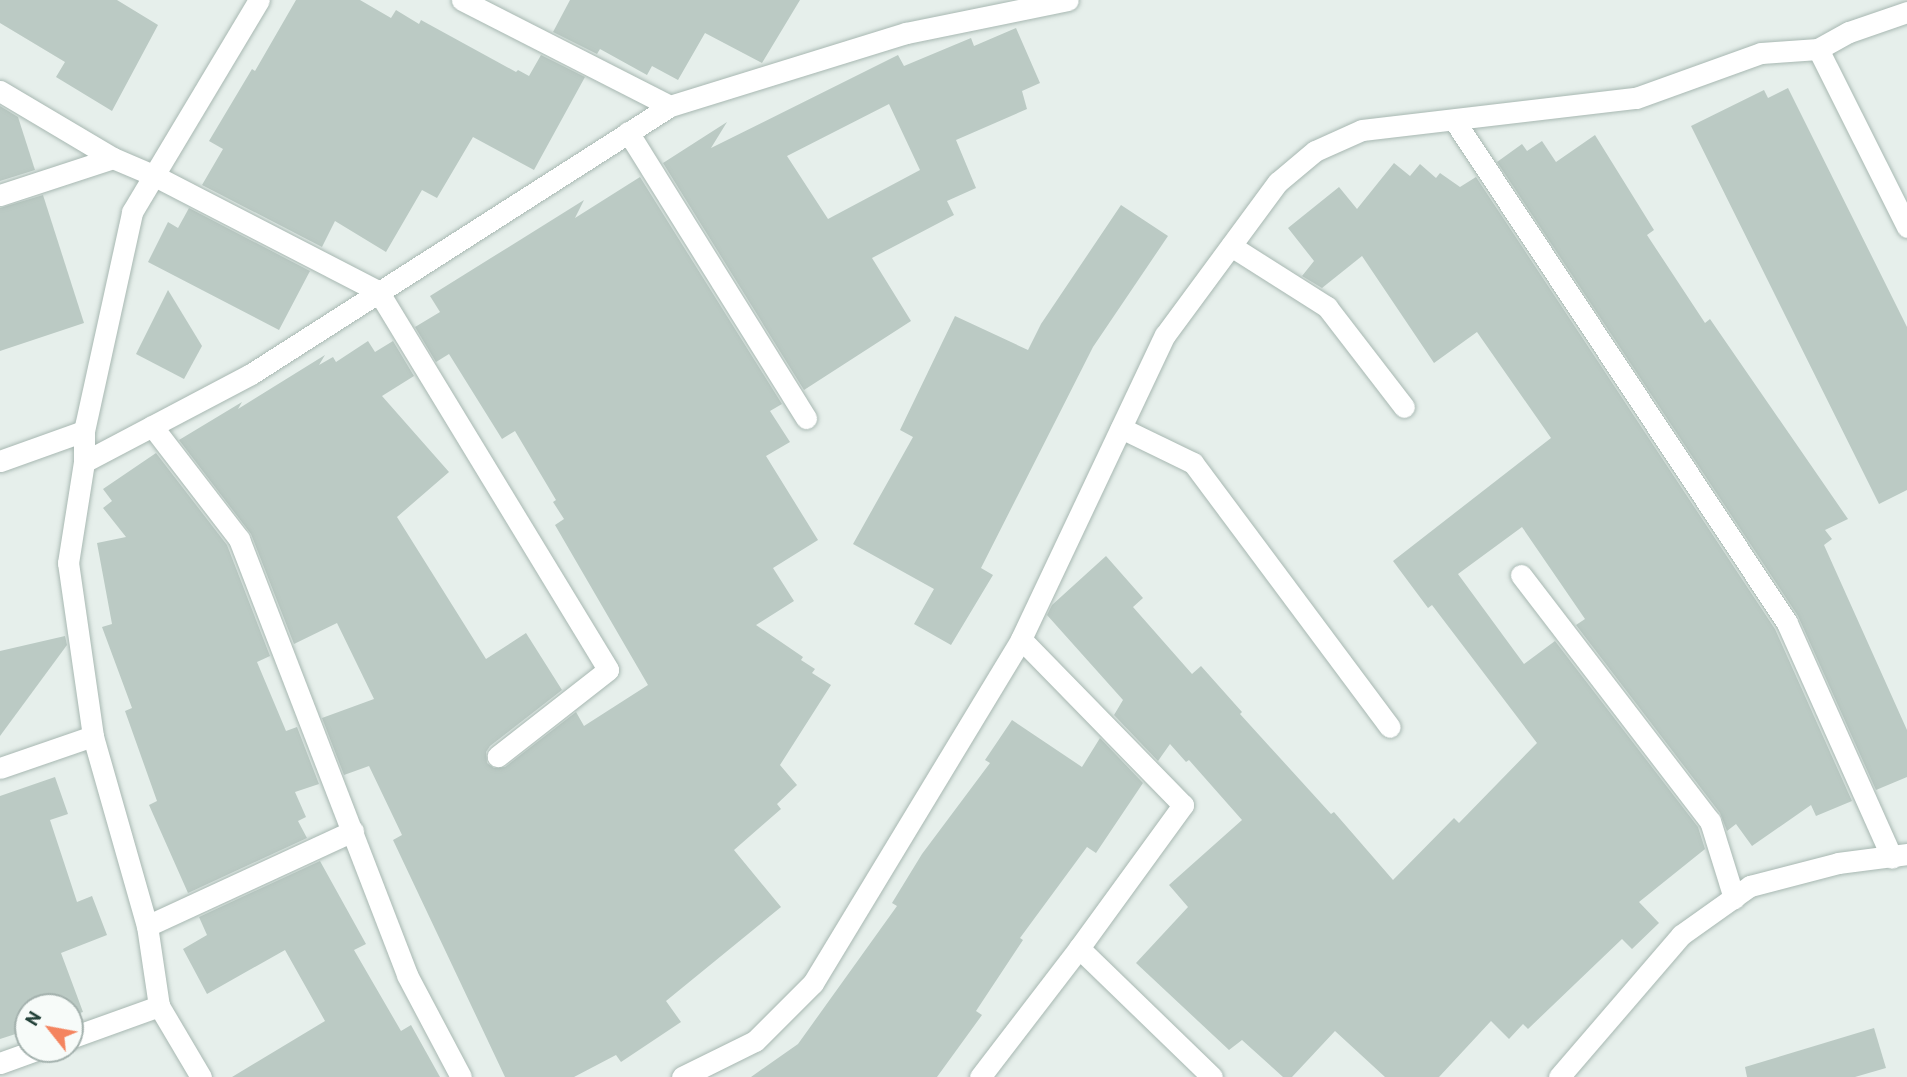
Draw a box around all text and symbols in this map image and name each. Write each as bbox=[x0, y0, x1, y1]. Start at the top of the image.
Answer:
north arrow bbox=[14, 993, 84, 1063]
text: N bbox=[19, 1007, 45, 1029]

